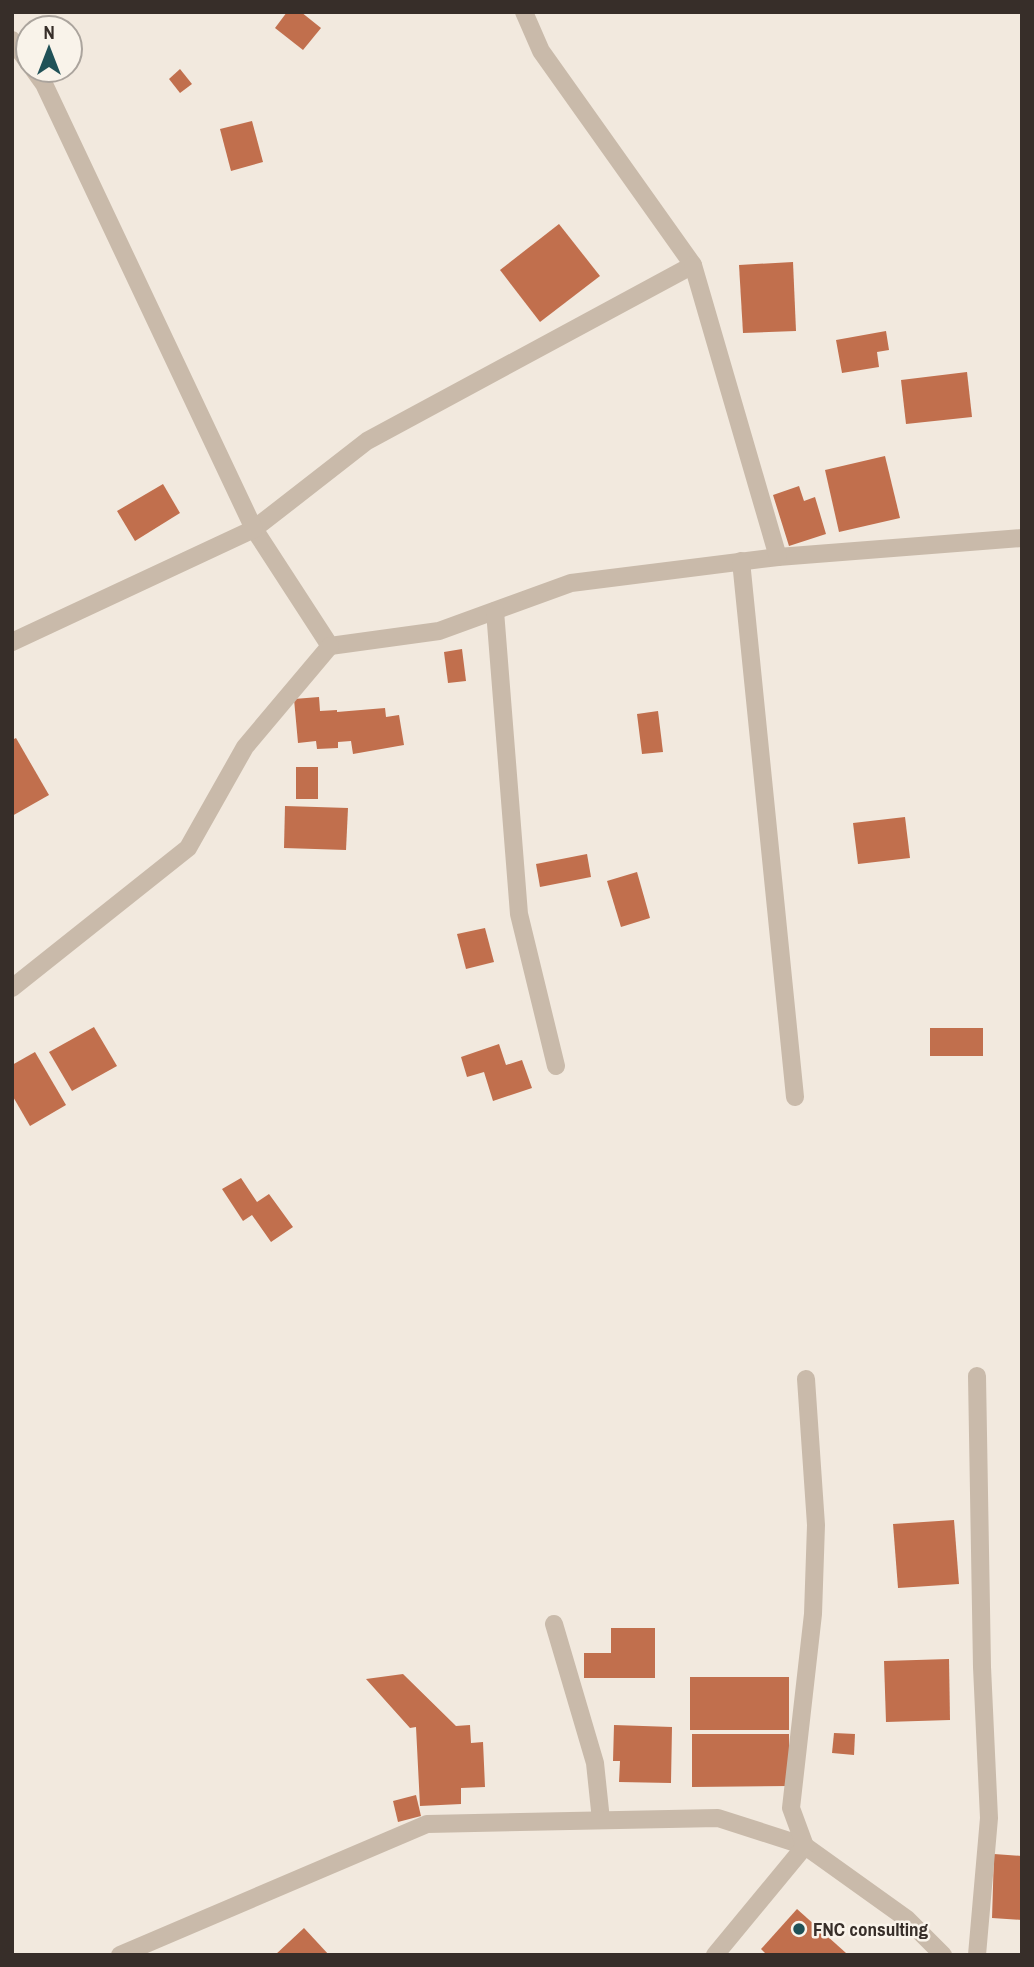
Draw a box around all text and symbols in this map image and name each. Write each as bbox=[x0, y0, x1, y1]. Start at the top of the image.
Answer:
north arrow bbox=[14, 14, 84, 84]
text: N bbox=[43, 19, 55, 45]
place label: FNC consulting bbox=[813, 1916, 929, 1942]
marker: FNC consulting bbox=[791, 1921, 807, 1937]

